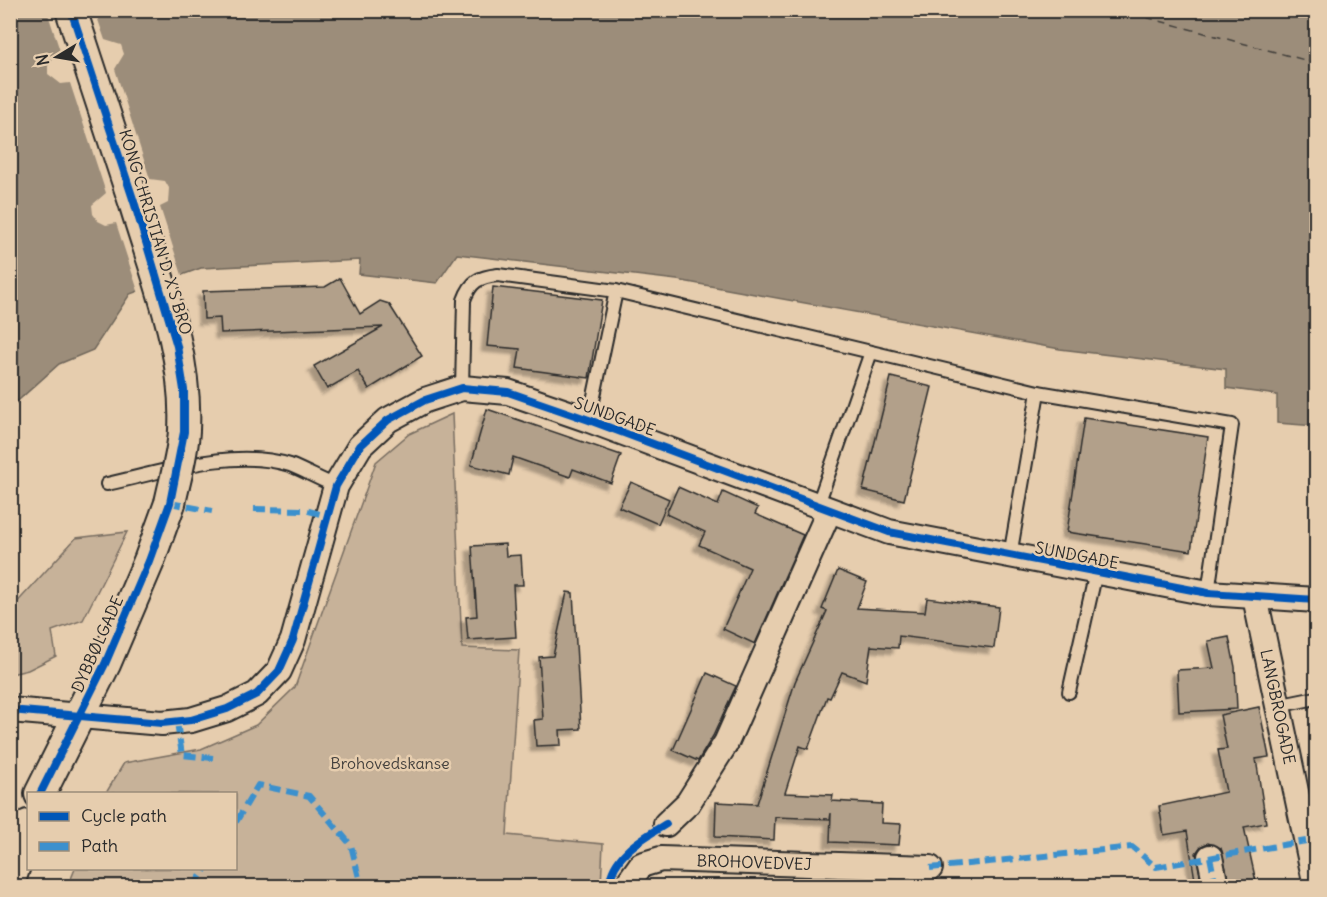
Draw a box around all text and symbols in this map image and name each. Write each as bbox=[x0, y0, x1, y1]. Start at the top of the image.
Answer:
north arrow bbox=[27, 27, 87, 87]
text: N bbox=[31, 53, 53, 67]
street label: KONG CHRISTIAN D. X'S BRO bbox=[115, 127, 197, 337]
street label: SUNDGADE bbox=[572, 392, 658, 440]
street label: SUNDGADE bbox=[1033, 537, 1121, 573]
street label: DYBBØLGADE bbox=[67, 593, 127, 695]
street label: LANGBROGADE bbox=[1256, 647, 1300, 766]
park label: Brohovedskanse bbox=[330, 753, 450, 773]
legend bbox=[27, 792, 237, 870]
text: Cycle path bbox=[81, 804, 167, 827]
text: Path bbox=[81, 834, 118, 857]
street label: BROHOVEDVEJ bbox=[696, 850, 812, 874]

